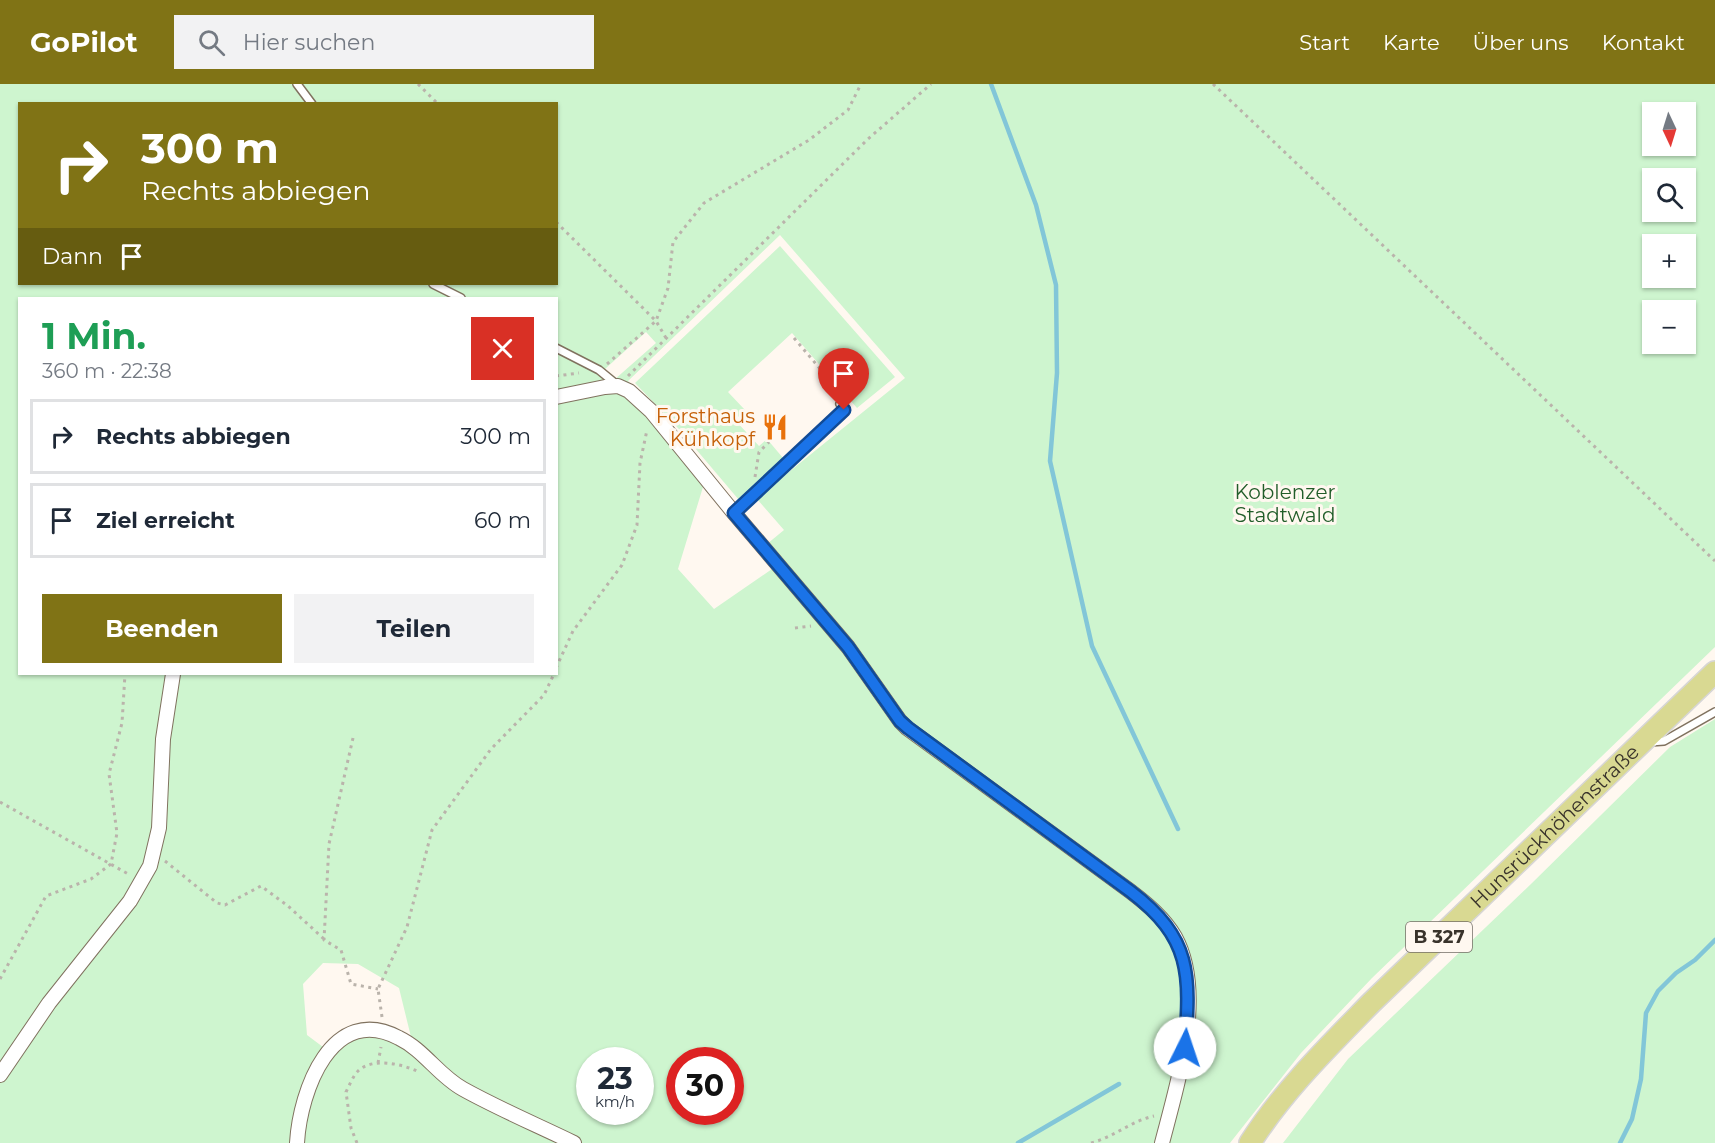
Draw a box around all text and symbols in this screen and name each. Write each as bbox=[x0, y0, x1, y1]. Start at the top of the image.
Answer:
search box bbox=[174, 15, 594, 69]
text: GoPilot bbox=[30, 25, 138, 59]
icon: search bbox=[195, 26, 228, 59]
text: Hier suchen bbox=[243, 29, 375, 56]
text: Start bbox=[1299, 30, 1350, 55]
text: Karte bbox=[1383, 30, 1440, 55]
text: Über uns bbox=[1473, 30, 1569, 55]
text: Kontakt bbox=[1602, 30, 1685, 55]
north arrow bbox=[1642, 102, 1696, 156]
map controls bbox=[1642, 102, 1696, 354]
text: 300 m bbox=[141, 122, 279, 174]
icon: right bbox=[42, 126, 120, 204]
button: search bbox=[1642, 168, 1696, 222]
text: Rechts abbiegen bbox=[141, 174, 370, 207]
button: + bbox=[1642, 234, 1696, 288]
icon: arrive bbox=[115, 240, 148, 273]
text: Dann bbox=[42, 243, 103, 270]
button: − bbox=[1642, 300, 1696, 354]
text: 1 Min. bbox=[42, 314, 146, 358]
button: close bbox=[471, 317, 534, 380]
pin bbox=[818, 348, 869, 410]
icon: arrive bbox=[827, 357, 860, 390]
text: 360 m · 22:38 bbox=[42, 359, 172, 383]
place label: Forsthaus Kühkopf bbox=[656, 404, 756, 451]
restaurant icon: Forsthaus Kühkopf bbox=[760, 412, 790, 442]
icon: right bbox=[45, 420, 78, 453]
text: Rechts abbiegen bbox=[96, 423, 291, 450]
text: 300 m bbox=[460, 423, 531, 450]
park label: Koblenzer Stadtwald bbox=[1234, 480, 1336, 527]
icon: arrive bbox=[45, 504, 78, 537]
text: Ziel erreicht bbox=[96, 507, 235, 534]
text: 60 m bbox=[474, 507, 531, 534]
button: Beenden bbox=[42, 594, 282, 663]
button: Teilen bbox=[294, 594, 534, 663]
street label: Hunsrückhöhenstraße bbox=[1465, 740, 1644, 913]
road number: B 327 bbox=[1406, 922, 1472, 952]
position arrow bbox=[1153, 1016, 1217, 1080]
speed limit sign: 30 bbox=[666, 1047, 744, 1125]
text: 23 bbox=[597, 1060, 633, 1097]
text: km/h bbox=[595, 1092, 635, 1111]

